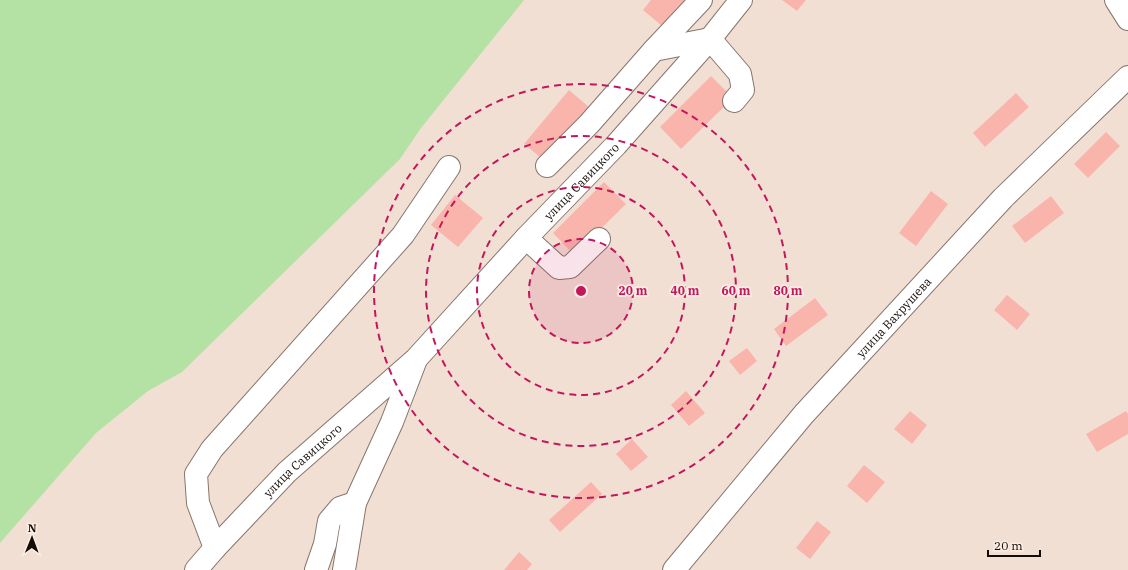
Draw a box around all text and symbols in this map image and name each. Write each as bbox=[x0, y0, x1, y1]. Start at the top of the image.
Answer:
street label: улица Савицкого bbox=[540, 139, 622, 223]
street label: улица Вахрушева bbox=[853, 273, 934, 360]
text: 20 m bbox=[619, 283, 648, 298]
text: 40 m bbox=[671, 283, 700, 298]
text: 60 m bbox=[722, 283, 751, 298]
text: 80 m bbox=[774, 283, 803, 298]
centre of rings bbox=[574, 284, 588, 298]
street label: улица Савицкого bbox=[260, 420, 345, 500]
north arrow bbox=[12, 518, 52, 558]
text: N bbox=[28, 521, 37, 535]
scale bar bbox=[988, 532, 1040, 558]
text: 20 m bbox=[994, 538, 1023, 553]

